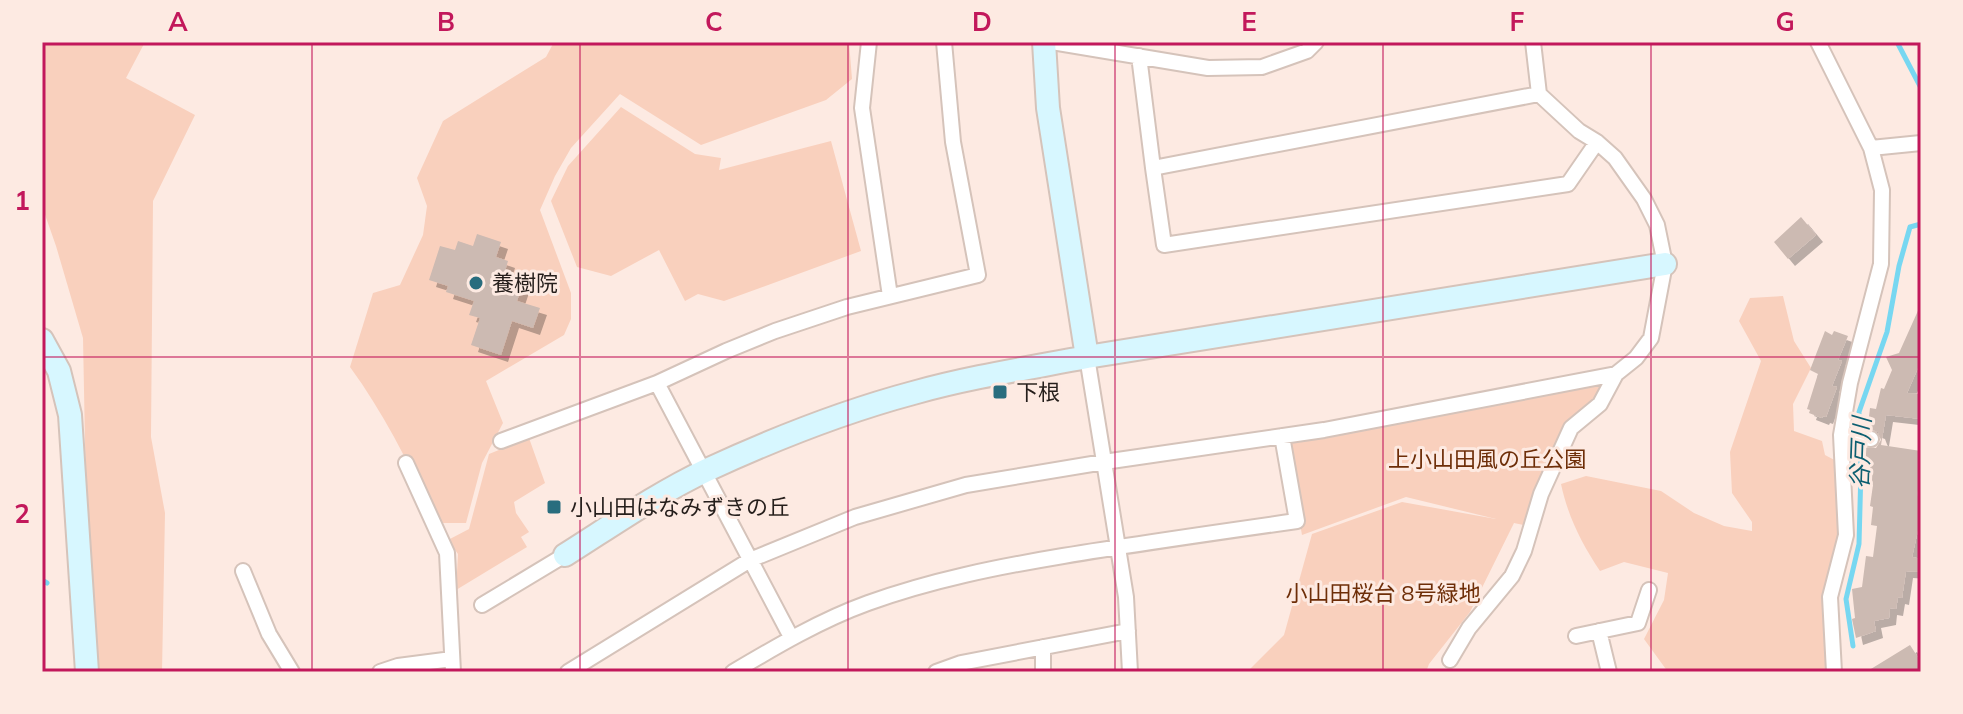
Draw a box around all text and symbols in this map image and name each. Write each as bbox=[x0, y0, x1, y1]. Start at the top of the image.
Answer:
text: A bbox=[168, 5, 188, 38]
text: B bbox=[437, 5, 455, 38]
text: C bbox=[705, 5, 723, 38]
text: D bbox=[972, 5, 992, 38]
text: E bbox=[1241, 5, 1257, 38]
text: F bbox=[1510, 5, 1525, 38]
text: G bbox=[1775, 5, 1795, 38]
text: 1 bbox=[14, 184, 30, 217]
place label: 養樹院 bbox=[492, 269, 558, 297]
marker: 養樹院 bbox=[467, 274, 485, 292]
place label: 下根 bbox=[1016, 378, 1060, 406]
marker: 下根 bbox=[991, 383, 1009, 401]
water label: 谷戸川 bbox=[1844, 414, 1876, 490]
park label: 上小山田風の丘公園 bbox=[1388, 445, 1586, 473]
place label: 小山田はなみずきの丘 bbox=[570, 493, 790, 521]
text: 2 bbox=[14, 497, 30, 530]
marker: 小山田はなみずきの丘 bbox=[545, 498, 563, 516]
park label: 小山田桜台 8号緑地 bbox=[1286, 579, 1480, 607]

